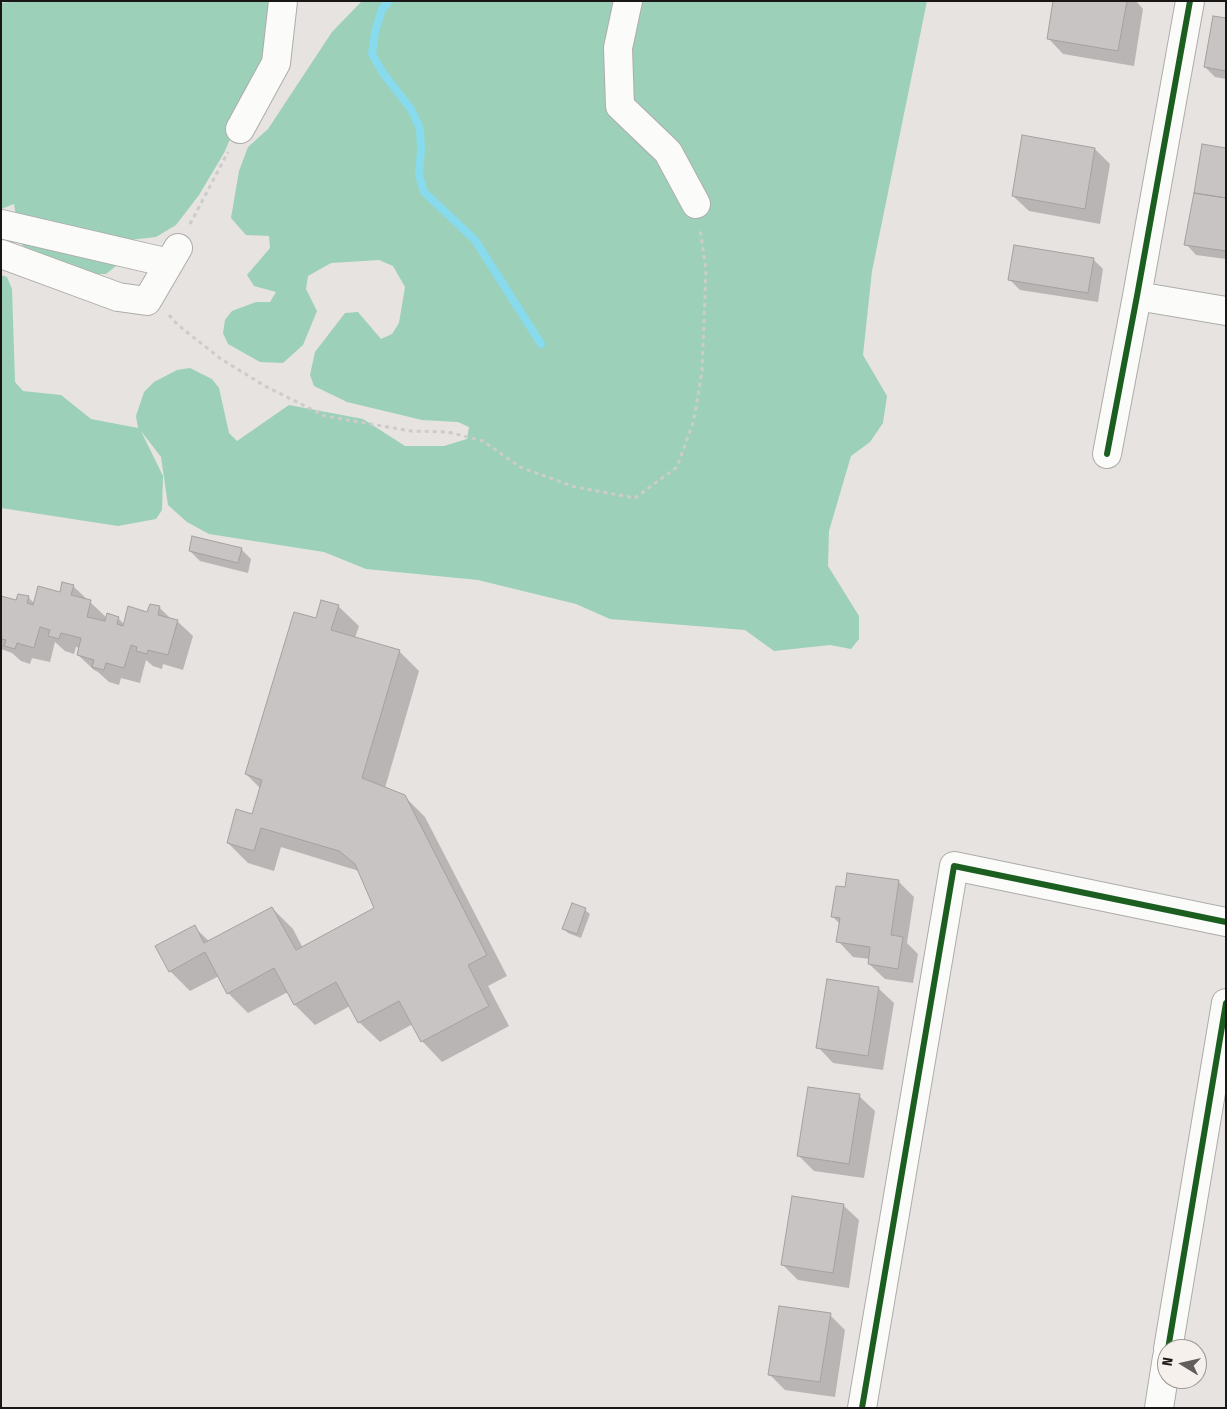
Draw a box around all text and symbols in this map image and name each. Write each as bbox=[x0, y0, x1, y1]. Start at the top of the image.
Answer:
north arrow bbox=[1157, 1339, 1207, 1389]
text: N bbox=[1159, 1356, 1177, 1367]

